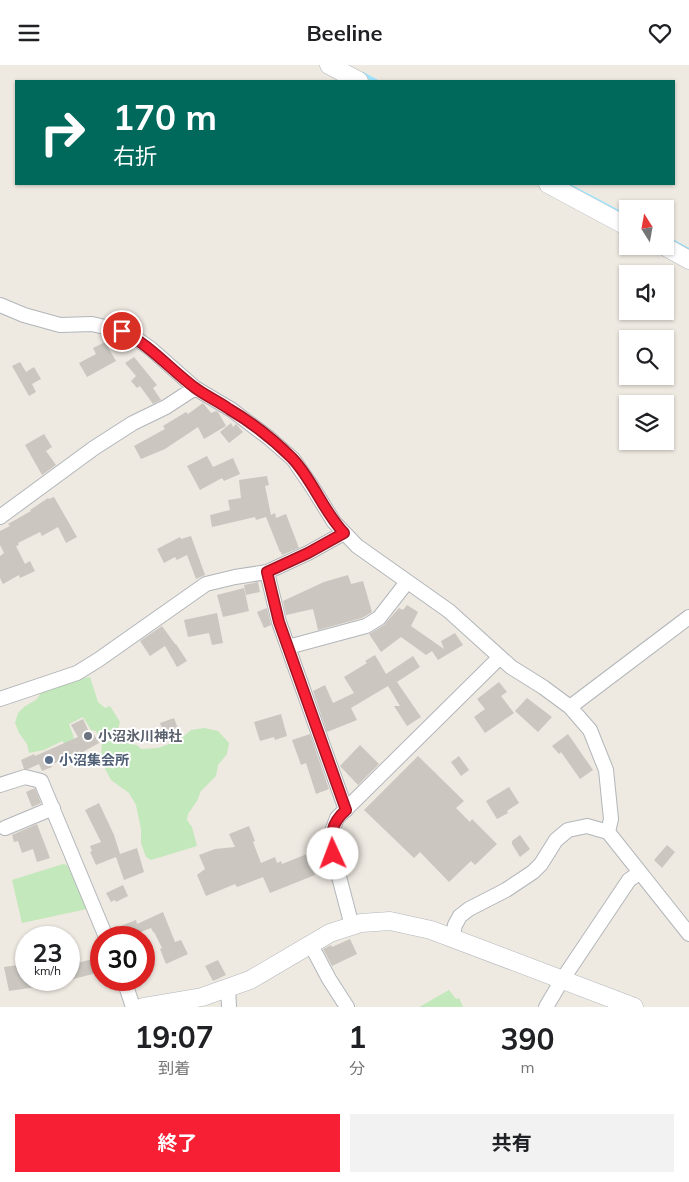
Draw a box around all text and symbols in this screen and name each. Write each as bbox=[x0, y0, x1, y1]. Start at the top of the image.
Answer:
icon: menu bbox=[15, 19, 43, 47]
text: Beeline bbox=[306, 19, 383, 47]
icon: heart bbox=[646, 19, 674, 47]
text: 170 m bbox=[113, 95, 217, 139]
icon: right bbox=[30, 100, 95, 165]
text: 右折 bbox=[113, 142, 157, 170]
north arrow bbox=[619, 200, 674, 255]
map controls bbox=[619, 200, 674, 450]
button: sound bbox=[619, 265, 674, 320]
pin bbox=[101, 310, 143, 352]
icon: arrive bbox=[108, 317, 136, 345]
button: search bbox=[619, 330, 674, 385]
button: layers bbox=[619, 395, 674, 450]
place label: 小沼氷川神社 bbox=[98, 727, 182, 745]
marker: 小沼氷川神社 bbox=[82, 730, 94, 742]
place label: 小沼集会所 bbox=[59, 751, 129, 769]
marker: 小沼集会所 bbox=[43, 754, 55, 766]
position arrow bbox=[306, 827, 358, 879]
speed limit sign: 30 bbox=[90, 926, 155, 991]
text: 23 bbox=[32, 937, 63, 968]
text: km/h bbox=[34, 963, 61, 978]
text: 19:07 bbox=[134, 1018, 214, 1056]
text: 1 bbox=[348, 1018, 366, 1056]
text: 390 bbox=[501, 1020, 555, 1058]
text: m bbox=[521, 1057, 535, 1077]
text: 到着 bbox=[158, 1058, 190, 1078]
text: 分 bbox=[349, 1058, 365, 1078]
button: 終了 bbox=[15, 1114, 340, 1172]
button: 共有 bbox=[350, 1114, 674, 1172]

